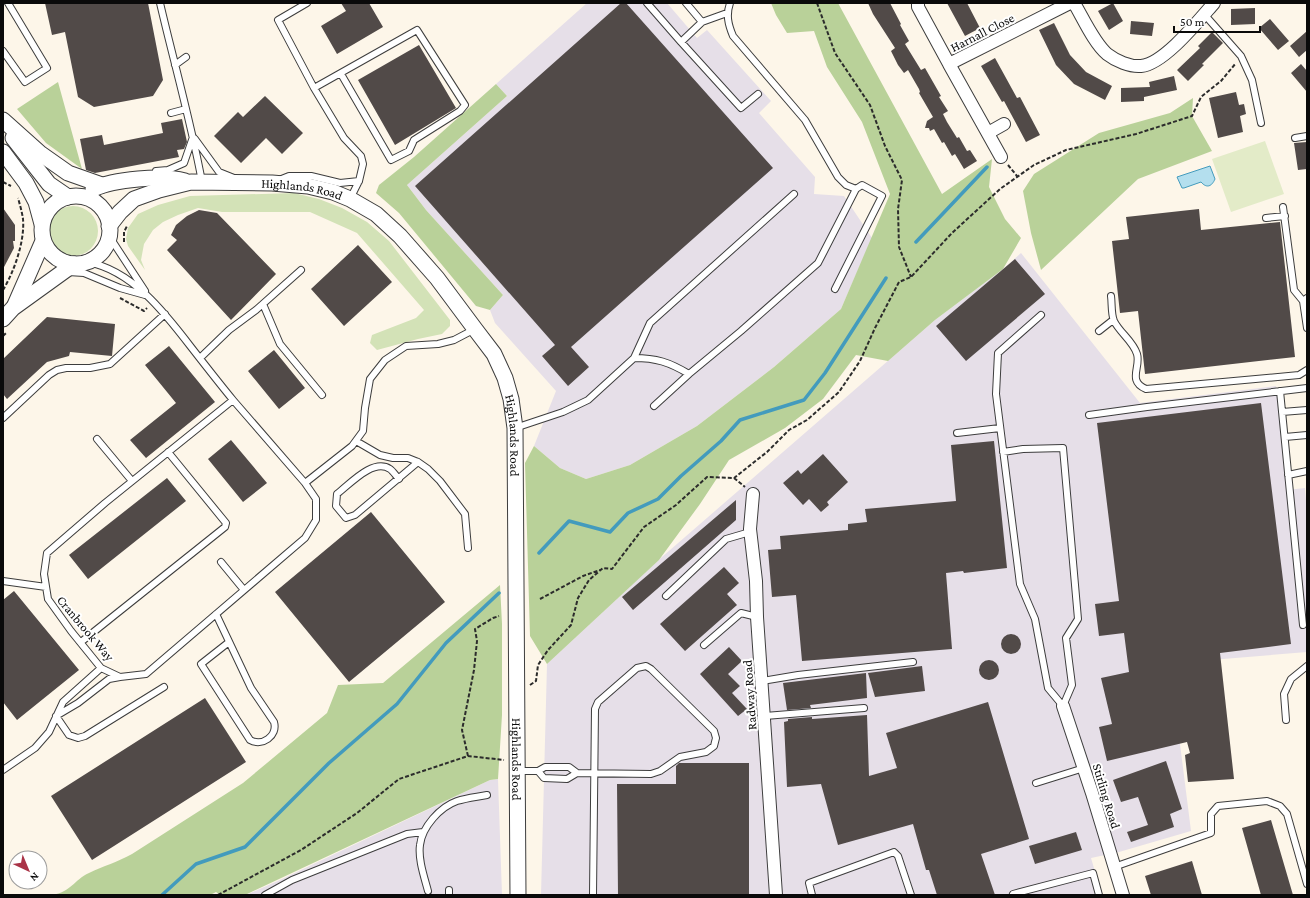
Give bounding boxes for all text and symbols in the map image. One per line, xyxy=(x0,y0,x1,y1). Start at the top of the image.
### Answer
scale bar xyxy=(1174,8,1260,34)
street label: Harnall Close xyxy=(948,10,1017,55)
text: 50 m xyxy=(1180,15,1205,29)
street label: Highlands Road xyxy=(261,176,345,203)
street label: Highlands Road xyxy=(502,393,522,477)
street label: Cranbrook Way xyxy=(54,593,118,665)
street label: Radway Road xyxy=(740,659,759,730)
street label: Highlands Road xyxy=(509,718,524,801)
street label: Stirling Road xyxy=(1090,762,1124,831)
north arrow xyxy=(8,850,48,890)
text: N xyxy=(28,870,42,884)

